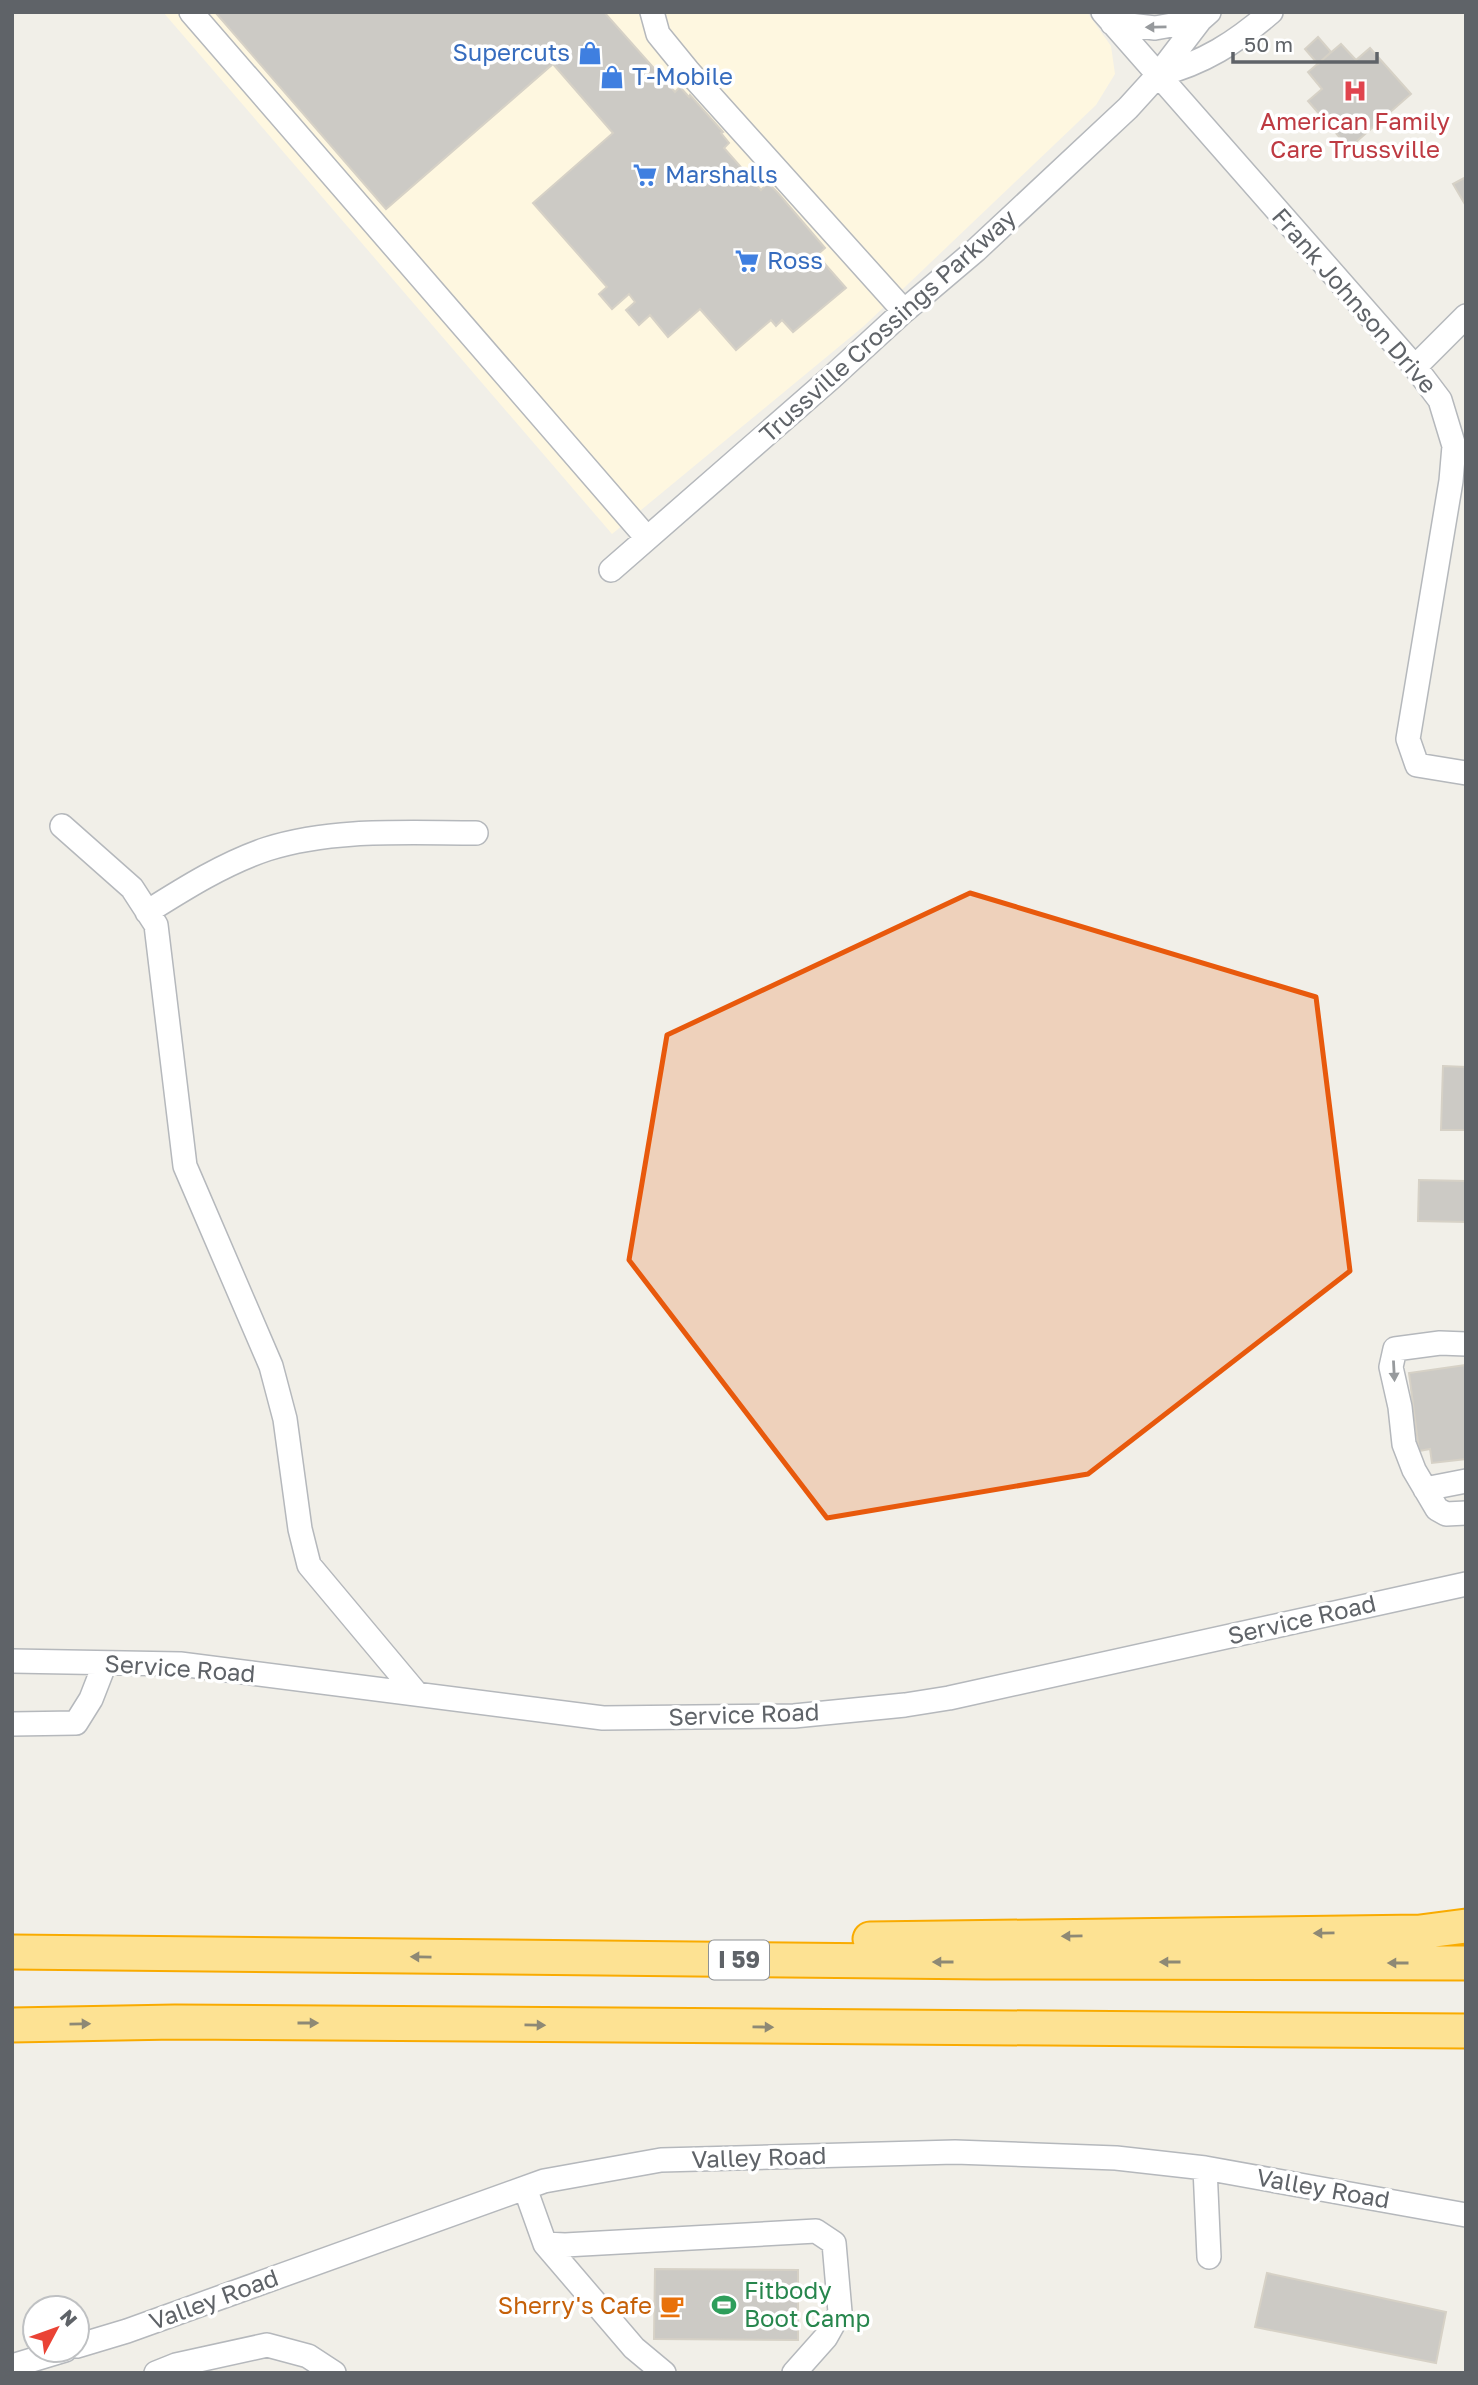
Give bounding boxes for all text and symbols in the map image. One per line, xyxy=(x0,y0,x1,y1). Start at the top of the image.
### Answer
one-way arrow xyxy=(1145,21,1167,32)
scale bar xyxy=(1233,21,1376,65)
text: 50 m xyxy=(1244,31,1293,57)
place label: Supercuts xyxy=(452,37,570,66)
shop icon: Supercuts xyxy=(576,39,604,67)
place label: T-Mobile xyxy=(632,61,733,90)
shop icon: T-Mobile xyxy=(598,63,626,91)
hospital icon: American Family Care Trussville xyxy=(1341,77,1369,105)
place label: American Family Care Trussville xyxy=(1260,106,1450,163)
place label: Marshalls xyxy=(665,159,778,188)
supermarket icon: Marshalls xyxy=(631,161,659,189)
street label: Frank Johnson Drive xyxy=(1267,201,1443,399)
street label: Trussville Crossings Parkway xyxy=(753,202,1021,448)
place label: Ross xyxy=(767,245,823,274)
supermarket icon: Ross xyxy=(733,247,761,275)
one-way arrow xyxy=(1388,1360,1399,1382)
street label: Service Road xyxy=(1225,1587,1379,1650)
street label: Service Road xyxy=(104,1648,256,1687)
street label: Service Road xyxy=(668,1696,820,1731)
one-way arrow xyxy=(1313,1927,1335,1939)
one-way arrow xyxy=(1061,1930,1083,1942)
road number: I 59 xyxy=(709,1940,769,1980)
one-way arrow xyxy=(410,1951,432,1963)
one-way arrow xyxy=(931,1956,953,1968)
one-way arrow xyxy=(1159,1956,1181,1968)
one-way arrow xyxy=(1386,1957,1408,1969)
one-way arrow xyxy=(297,2017,319,2029)
one-way arrow xyxy=(70,2018,92,2030)
one-way arrow xyxy=(525,2019,547,2031)
one-way arrow xyxy=(752,2021,774,2033)
street label: Valley Road xyxy=(691,2140,827,2173)
street label: Valley Road xyxy=(1254,2162,1392,2214)
street label: Valley Road xyxy=(145,2262,282,2335)
place label: Fitbody Boot Camp xyxy=(744,2275,870,2332)
place label: Sherry's Cafe xyxy=(498,2290,652,2319)
sports icon: Fitbody Boot Camp xyxy=(710,2291,738,2319)
cafe icon: Sherry's Cafe xyxy=(658,2292,686,2320)
north arrow xyxy=(21,2294,91,2364)
text: N xyxy=(56,2305,83,2331)

